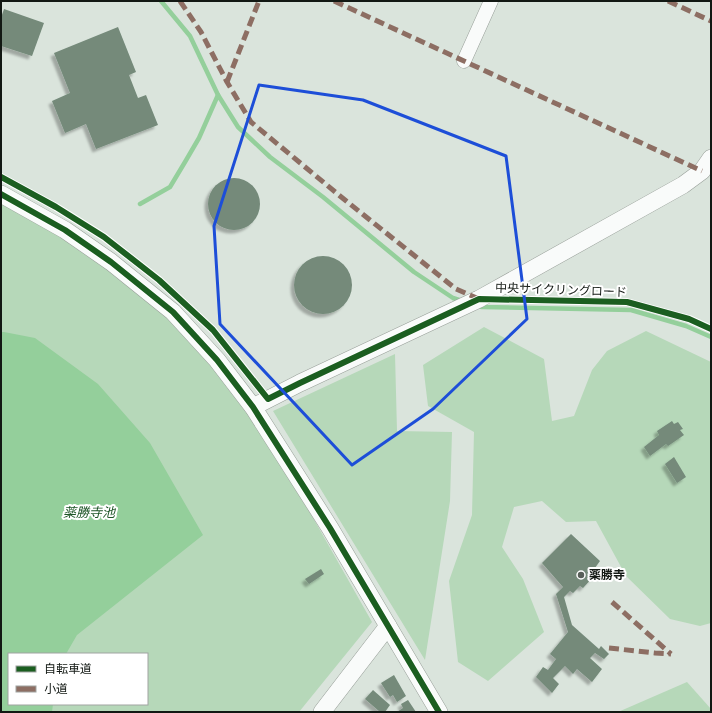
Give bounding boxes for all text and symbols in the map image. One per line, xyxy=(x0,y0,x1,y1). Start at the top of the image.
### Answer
street label: 中央サイクリングロード xyxy=(495,280,627,300)
water label: 薬勝寺池 xyxy=(63,504,117,522)
place label: 薬勝寺 xyxy=(589,567,625,583)
marker: 薬勝寺 xyxy=(576,570,586,580)
legend xyxy=(8,653,148,705)
text: 自転車道 xyxy=(44,661,92,677)
text: 小道 xyxy=(44,681,68,697)

